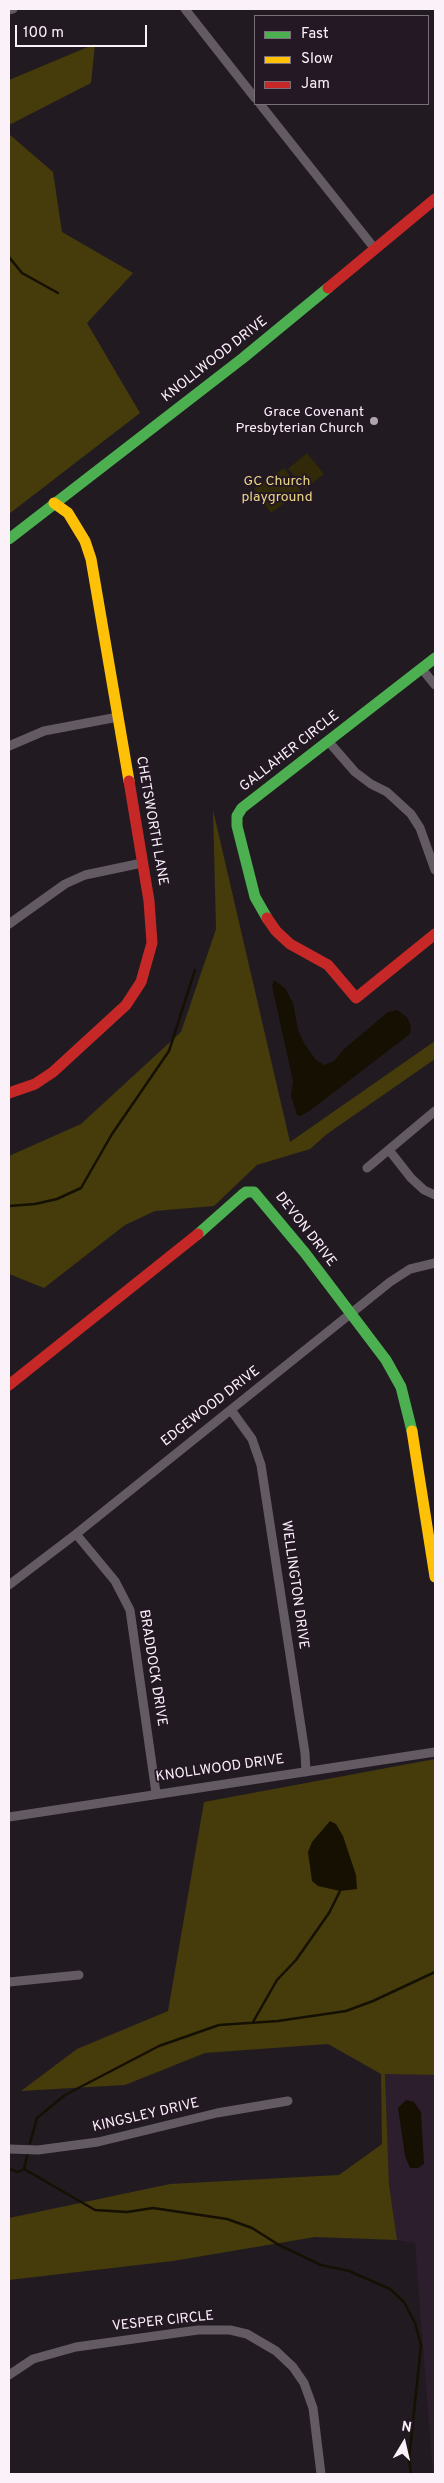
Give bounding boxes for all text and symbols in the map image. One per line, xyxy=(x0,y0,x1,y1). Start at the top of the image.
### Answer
scale bar xyxy=(18,15,150,47)
legend xyxy=(254,15,429,105)
text: 100 m xyxy=(23,24,64,43)
text: Fast xyxy=(301,25,329,44)
text: Slow xyxy=(301,50,333,69)
text: Jam xyxy=(301,75,330,94)
street label: KNOLLWOOD DRIVE xyxy=(159,314,271,406)
place label: Grace Covenant Presbyterian Church xyxy=(235,405,364,438)
marker: Grace Covenant Presbyterian Church xyxy=(368,415,380,427)
park label: GC Church playground xyxy=(241,474,313,507)
street label: GALLAHER CIRCLE xyxy=(237,708,343,796)
street label: CHETSWORTH LANE xyxy=(131,755,171,887)
street label: DEVON DRIVE xyxy=(271,1189,339,1271)
street label: EDGEWOOD DRIVE xyxy=(158,1363,264,1451)
street label: WELLINGTON DRIVE xyxy=(277,1520,311,1650)
street label: BRADDOCK DRIVE xyxy=(134,1608,170,1728)
street label: KNOLLWOOD DRIVE xyxy=(155,1752,285,1786)
street label: KINGSLEY DRIVE xyxy=(91,2096,201,2136)
street label: VESPER CIRCLE xyxy=(111,2308,215,2336)
north arrow xyxy=(379,2418,429,2468)
text: N xyxy=(400,2419,413,2437)

